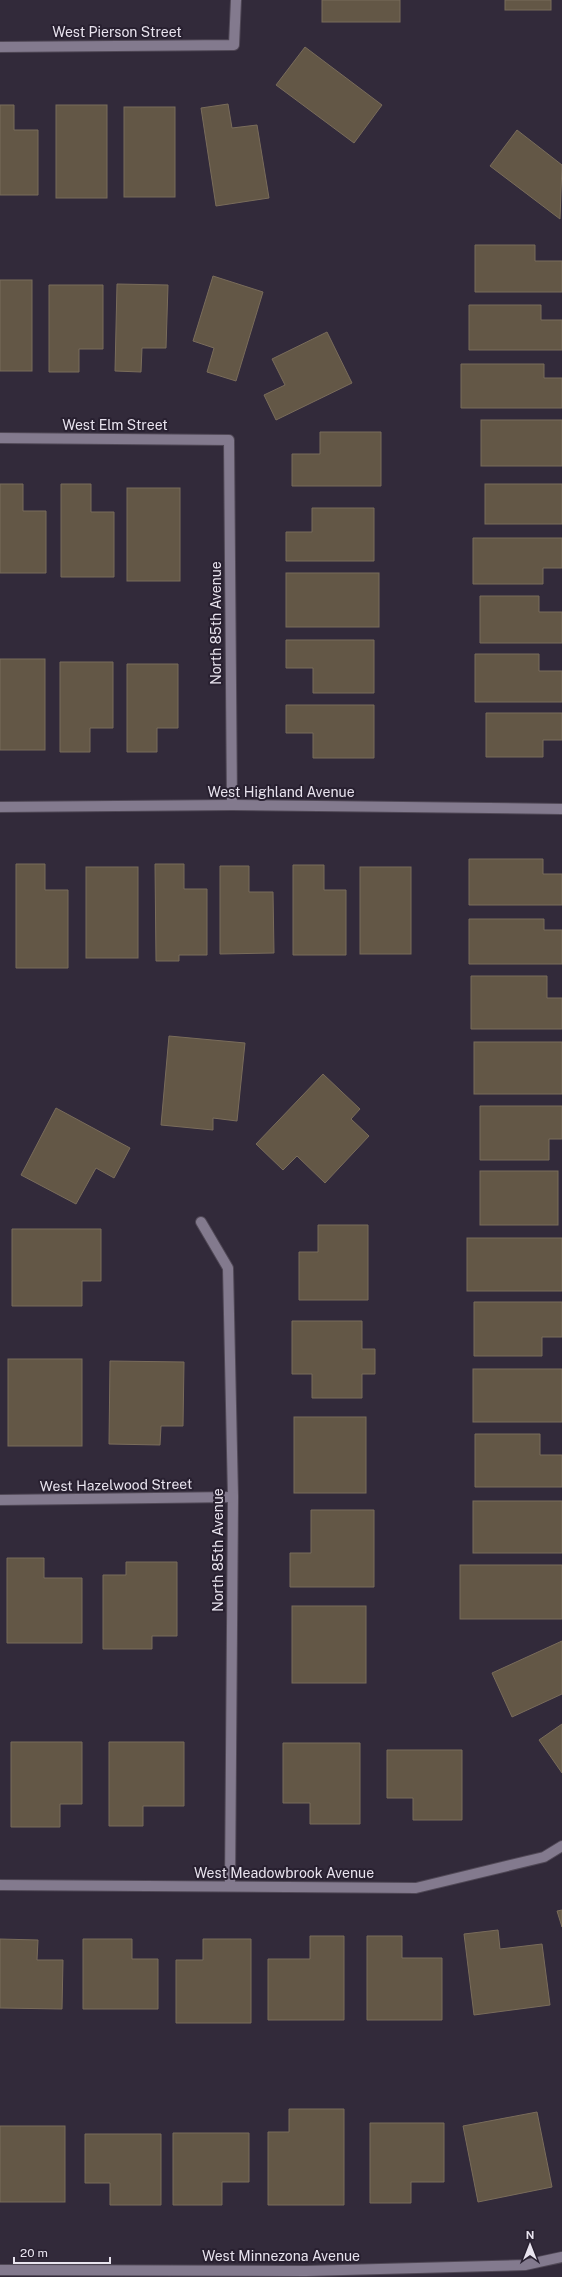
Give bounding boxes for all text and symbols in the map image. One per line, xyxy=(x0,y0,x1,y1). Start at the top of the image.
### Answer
street label: West Pierson Street xyxy=(52,24,182,40)
street label: West Elm Street xyxy=(62,417,168,433)
street label: North 85th Avenue xyxy=(208,561,224,685)
street label: West Highland Avenue xyxy=(207,784,355,800)
street label: West Hazelwood Street xyxy=(40,1476,192,1494)
street label: North 85th Avenue xyxy=(210,1488,226,1612)
street label: West Meadowbrook Avenue xyxy=(194,1865,374,1881)
north arrow xyxy=(510,2225,550,2265)
text: N xyxy=(526,2229,534,2241)
scale bar xyxy=(14,2239,110,2265)
text: 20 m xyxy=(20,2246,48,2260)
street label: West Minnezona Avenue xyxy=(202,2248,360,2264)

